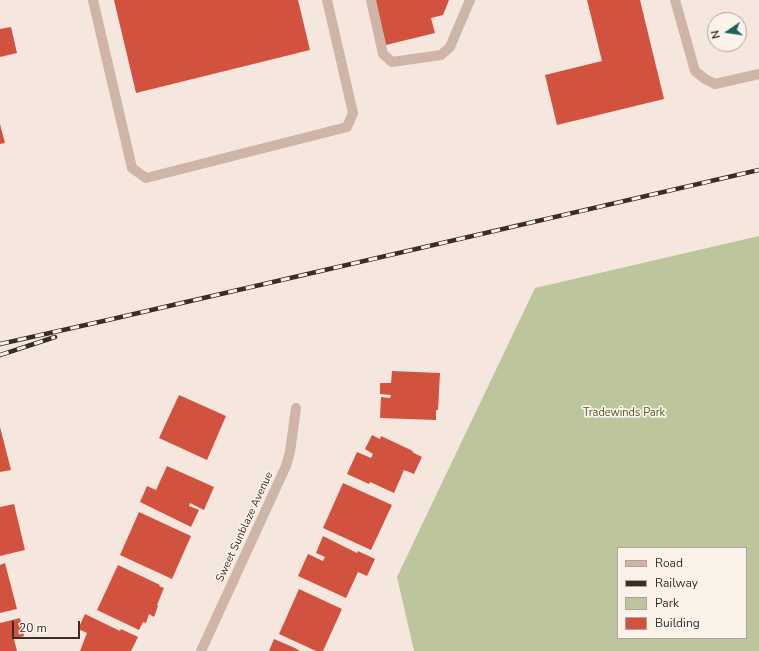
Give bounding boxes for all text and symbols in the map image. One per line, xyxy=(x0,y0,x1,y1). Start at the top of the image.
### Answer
north arrow xyxy=(707,12,747,52)
text: N xyxy=(708,29,724,40)
park label: Tradewinds Park xyxy=(583,406,665,420)
street label: Sweet Sunblaze Avenue xyxy=(214,470,276,584)
legend xyxy=(617,547,747,639)
text: Road xyxy=(655,555,683,571)
text: Railway xyxy=(655,575,698,591)
text: Park xyxy=(655,595,679,611)
scale bar xyxy=(14,613,82,639)
text: Building xyxy=(655,615,700,631)
text: 20 m xyxy=(19,620,47,636)

